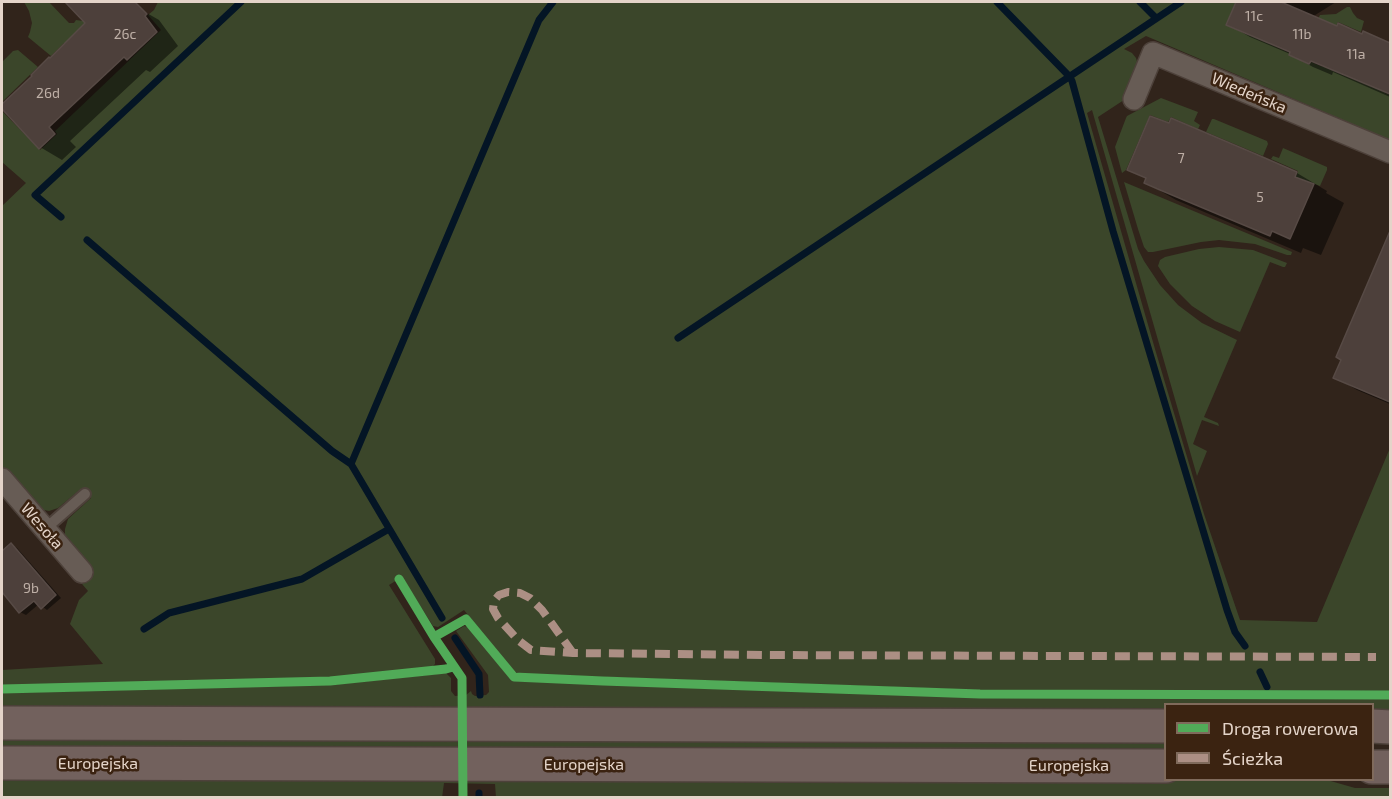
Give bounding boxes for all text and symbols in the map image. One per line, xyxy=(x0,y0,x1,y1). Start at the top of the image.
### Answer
house number: 11c xyxy=(1245,8,1263,24)
house number: 26c xyxy=(114,26,136,42)
house number: 11b xyxy=(1292,26,1312,42)
house number: 11a xyxy=(1347,46,1365,62)
street label: Wiedeńska xyxy=(1209,69,1289,117)
house number: 26d xyxy=(36,85,60,101)
house number: 7 xyxy=(1177,150,1185,166)
house number: 5 xyxy=(1256,189,1264,205)
street label: Wesoła xyxy=(17,499,67,553)
house number: 9b xyxy=(23,580,39,596)
legend xyxy=(1164,703,1374,781)
text: Droga rowerowa xyxy=(1222,717,1358,739)
text: Ścieżka xyxy=(1222,747,1283,769)
street label: Europejska xyxy=(58,754,138,774)
street label: Europejska xyxy=(544,755,624,775)
street label: Europejska xyxy=(1029,756,1109,776)

